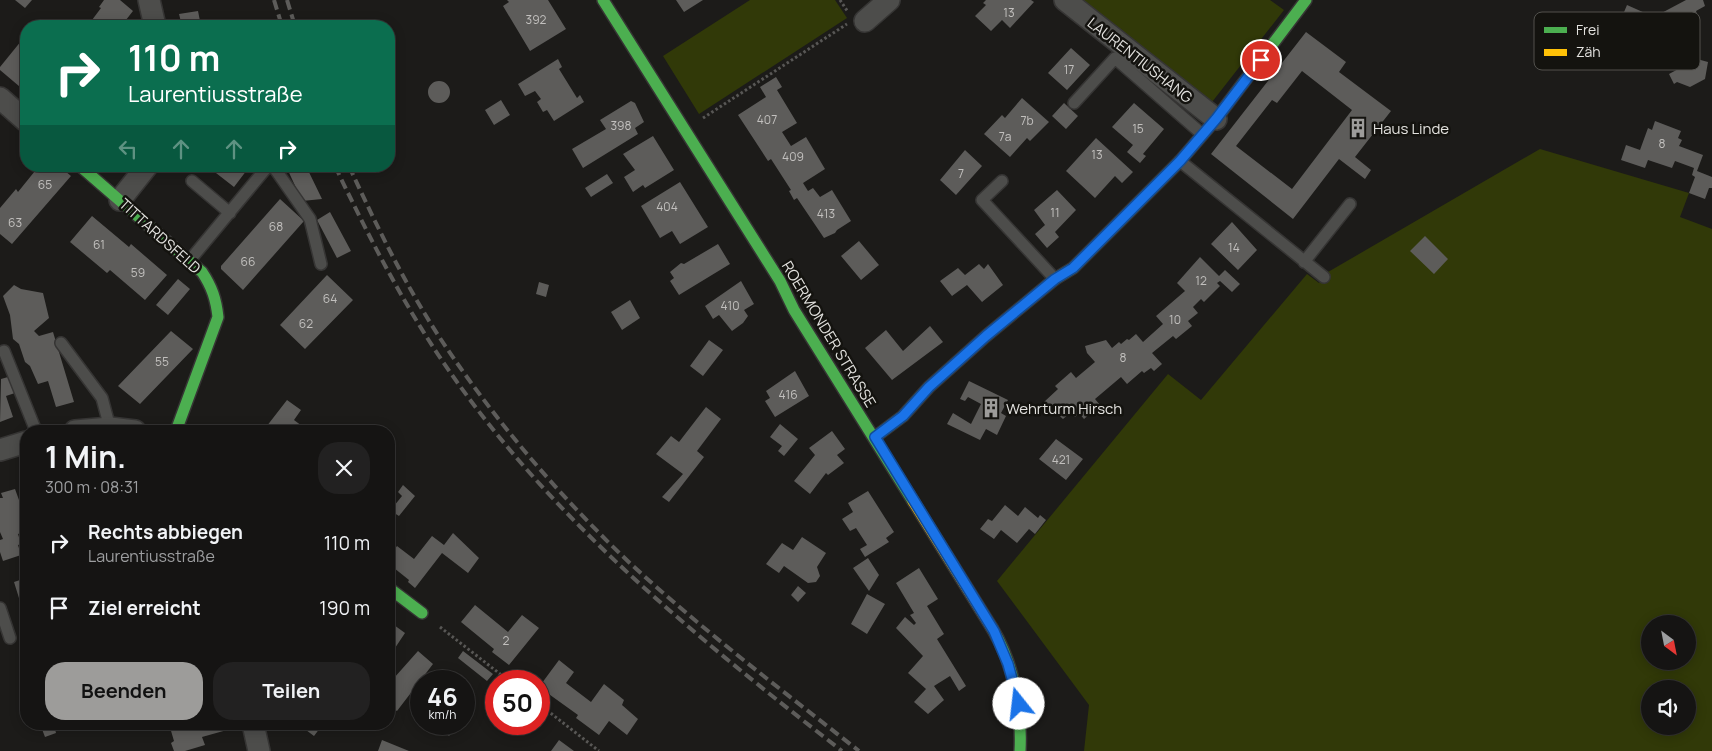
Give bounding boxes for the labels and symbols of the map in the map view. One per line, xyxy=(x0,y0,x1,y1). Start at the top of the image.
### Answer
house number: 13 xyxy=(1003,4,1015,21)
house number: 392 xyxy=(526,11,547,28)
street label: LAURENTIUSHANG xyxy=(1083,12,1197,108)
legend xyxy=(1534,12,1700,70)
text: Frei xyxy=(1576,20,1599,39)
pin xyxy=(1240,39,1282,81)
text: Zäh xyxy=(1576,42,1601,61)
house number: 17 xyxy=(1064,61,1074,78)
house number: 407 xyxy=(757,111,777,128)
house number: 7b xyxy=(1020,112,1034,129)
house number: 398 xyxy=(610,117,632,134)
building icon: Haus Linde xyxy=(1347,117,1369,139)
place label: Haus Linde xyxy=(1373,118,1449,139)
house number: 15 xyxy=(1132,120,1144,137)
house number: 7a xyxy=(999,128,1011,145)
house number: 8 xyxy=(1659,135,1666,152)
house number: 13 xyxy=(1091,146,1103,163)
house number: 409 xyxy=(782,148,804,165)
house number: 7 xyxy=(958,165,964,182)
house number: 65 xyxy=(38,176,52,193)
street label: TITTARDSFELD xyxy=(115,194,205,278)
house number: 404 xyxy=(656,198,678,215)
house number: 11 xyxy=(1050,204,1060,221)
house number: 413 xyxy=(817,205,835,222)
house number: 63 xyxy=(8,214,22,231)
house number: 68 xyxy=(269,218,283,235)
house number: 61 xyxy=(93,236,105,253)
house number: 14 xyxy=(1228,239,1240,256)
house number: 66 xyxy=(241,253,255,270)
street label: ROERMONDER STRASSE xyxy=(777,257,881,411)
house number: 59 xyxy=(131,264,145,281)
house number: 12 xyxy=(1195,272,1207,289)
house number: 64 xyxy=(323,290,337,307)
house number: 410 xyxy=(720,297,740,314)
house number: 10 xyxy=(1169,311,1181,328)
house number: 62 xyxy=(299,315,313,332)
house number: 8 xyxy=(1120,349,1127,366)
house number: 55 xyxy=(155,353,169,370)
house number: 416 xyxy=(778,386,798,403)
building icon: Wehrturm Hirsch xyxy=(980,397,1002,419)
place label: Wehrturm Hirsch xyxy=(1006,398,1122,419)
house number: 421 xyxy=(1052,451,1070,468)
north arrow xyxy=(1641,615,1696,670)
house number: 2 xyxy=(503,632,510,649)
speed limit sign: 50 xyxy=(485,670,550,735)
position arrow xyxy=(992,677,1044,729)

